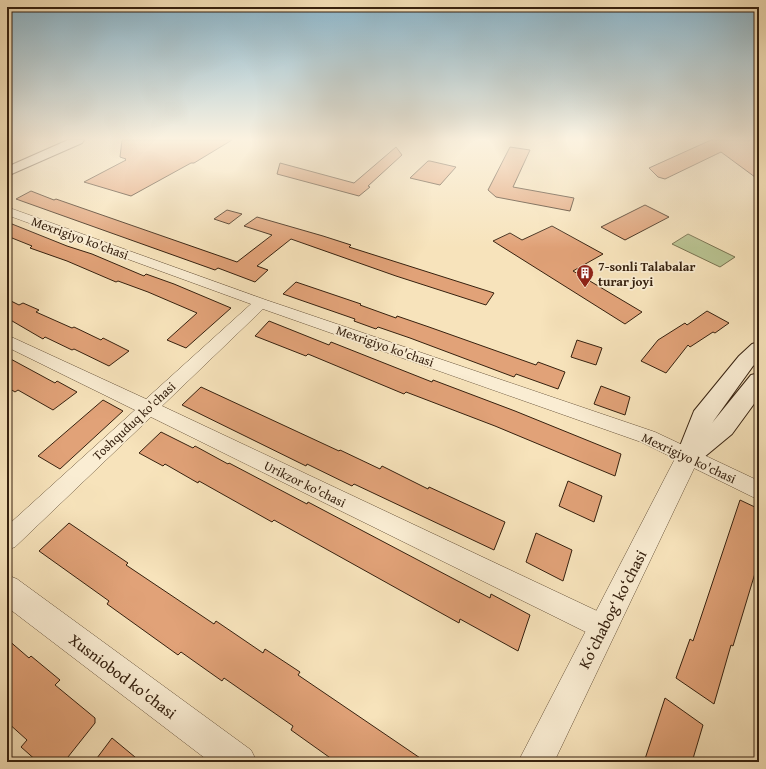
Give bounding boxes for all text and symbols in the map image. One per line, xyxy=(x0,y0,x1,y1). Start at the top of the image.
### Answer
street label: Mexrigiyo ko'chasi xyxy=(29,212,132,265)
place label: 7-sonli Talabalar turar joyi xyxy=(598,257,696,291)
building icon: 7-sonli Talabalar turar joyi xyxy=(575,263,595,288)
street label: Mexrigiyo ko'chasi xyxy=(334,320,437,372)
street label: Toshquduq ko'chasi xyxy=(88,377,180,465)
street label: Mexrigiyo ko'chasi xyxy=(639,428,740,488)
street label: Urikzor ko'chasi xyxy=(261,456,349,512)
street label: Ko‘chabog‘ ko‘chasi xyxy=(572,545,653,673)
street label: Xusniobod ko'chasi xyxy=(64,627,182,725)

